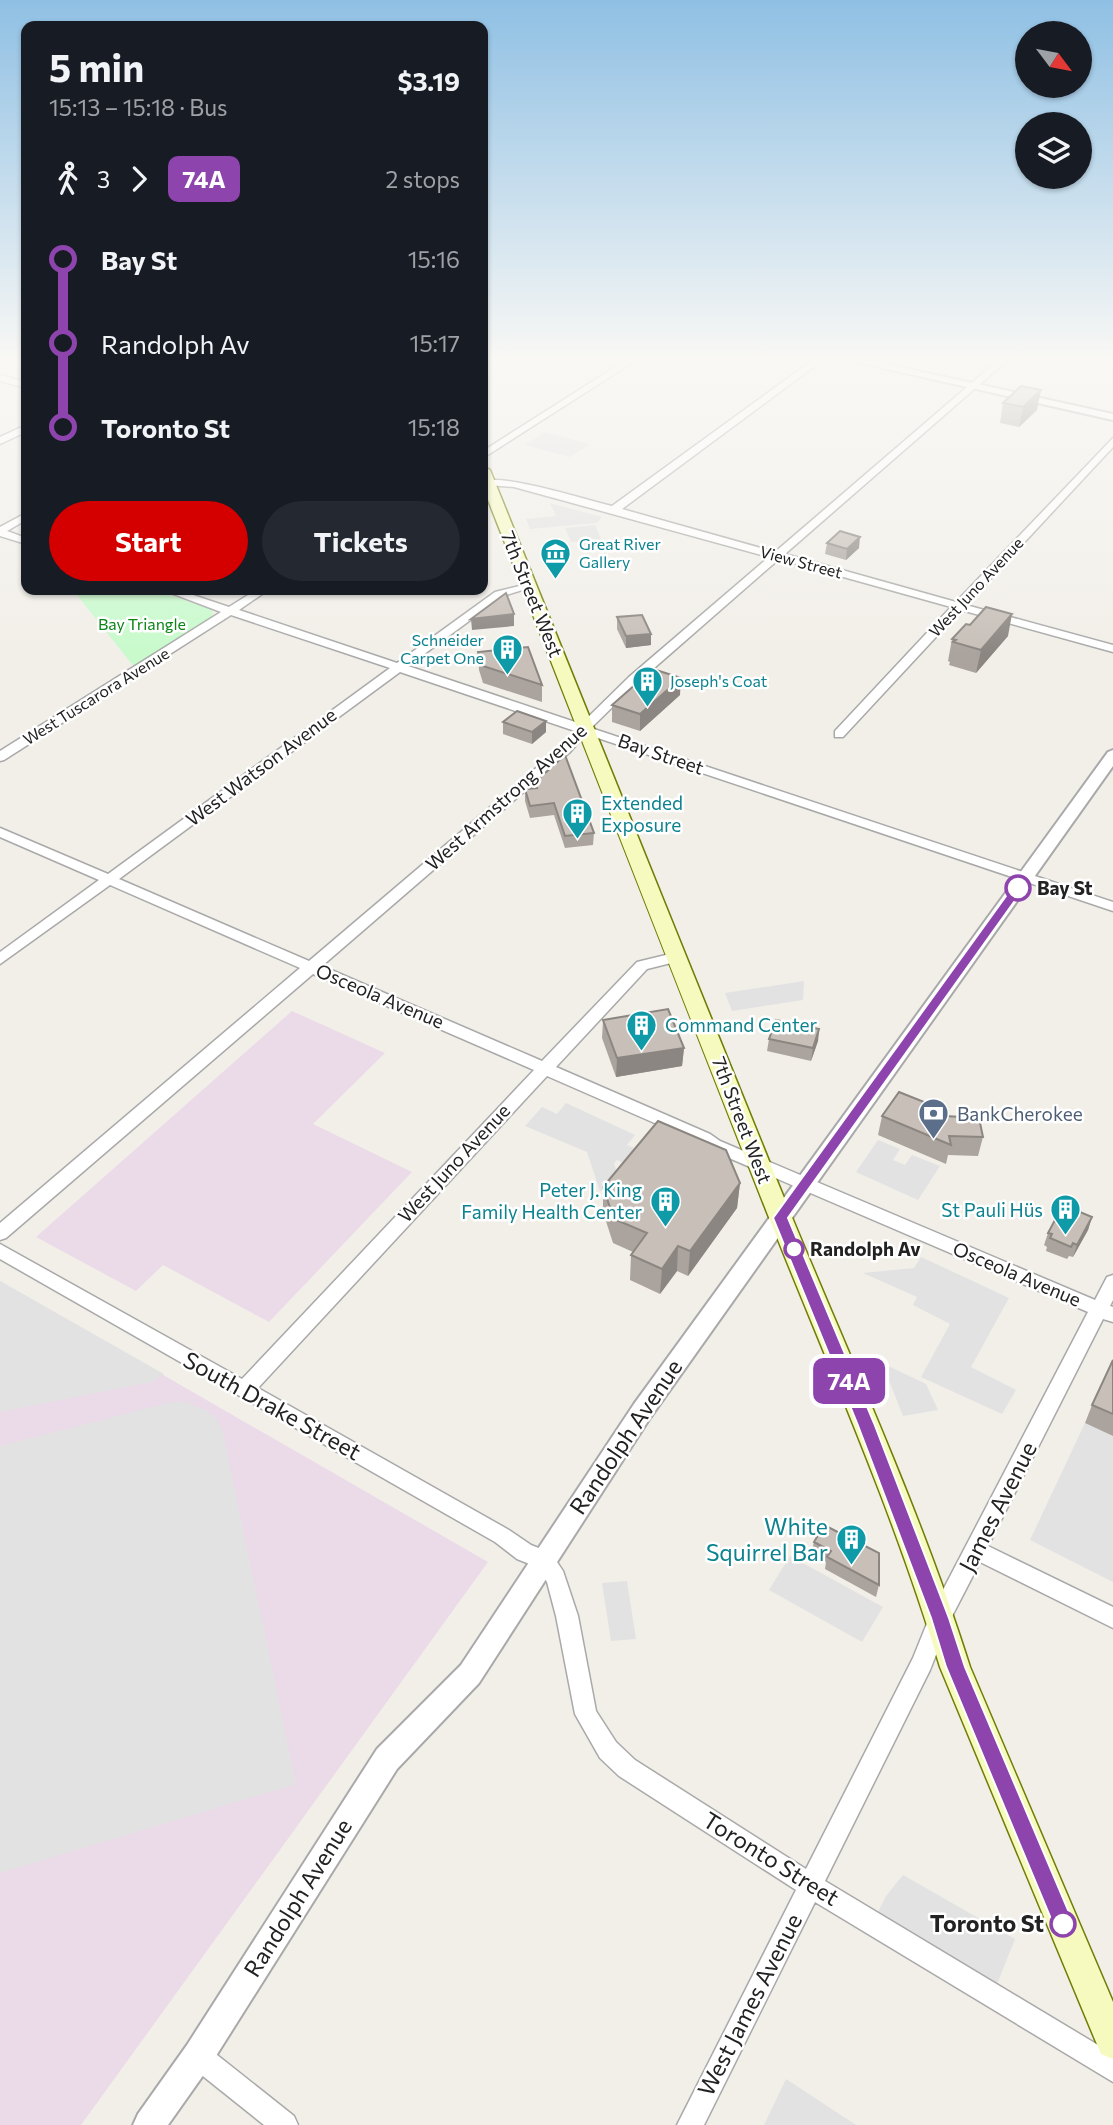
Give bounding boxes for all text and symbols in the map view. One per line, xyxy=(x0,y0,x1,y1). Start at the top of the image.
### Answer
north arrow xyxy=(1015,21,1092,98)
map controls xyxy=(1015,21,1092,189)
text: 5 min xyxy=(49,43,144,90)
text: $3.19 xyxy=(398,65,460,96)
text: 15:13 – 15:18 · Bus xyxy=(49,93,227,121)
button: layers xyxy=(1015,112,1092,189)
icon: walk xyxy=(49,160,87,198)
icon: forward xyxy=(120,160,158,198)
text: 74A xyxy=(182,164,226,193)
text: 3 xyxy=(97,165,110,193)
text: 2 stops xyxy=(386,165,460,193)
text: Bay St xyxy=(101,244,177,275)
text: 15:16 xyxy=(408,245,460,273)
text: Randolph Av xyxy=(101,328,250,359)
text: 15:17 xyxy=(410,329,460,357)
text: Toronto St xyxy=(101,412,230,443)
text: 15:18 xyxy=(408,413,460,441)
button: Start xyxy=(49,501,248,581)
button: Tickets xyxy=(262,501,460,581)
street label: 7th Street West xyxy=(497,527,568,660)
street label: West Juno Avenue xyxy=(925,533,1027,640)
place label: Great River Gallery xyxy=(579,534,661,571)
museum icon: Great River Gallery xyxy=(539,536,573,580)
street label: View Street xyxy=(758,541,845,582)
park label: Bay Triangle xyxy=(98,614,186,633)
place label: Schneider Carpet One xyxy=(400,630,485,667)
building icon: Schneider Carpet One xyxy=(490,632,524,676)
street label: West Tuscarora Avenue xyxy=(19,643,172,748)
building icon: Joseph's Coat xyxy=(630,664,664,708)
place label: Joseph's Coat xyxy=(670,671,768,690)
street label: West Watson Avenue xyxy=(181,703,340,831)
street label: West Armstrong Avenue xyxy=(420,718,591,875)
street label: Bay Street xyxy=(615,728,707,779)
place label: Extended Exposure xyxy=(601,791,683,836)
building icon: Extended Exposure xyxy=(561,797,595,841)
marker: Bay St xyxy=(1005,875,1031,901)
place label: Bay St xyxy=(1037,876,1093,899)
street label: Osceola Avenue xyxy=(313,958,448,1033)
building icon: Command Center xyxy=(625,1008,659,1052)
place label: Command Center xyxy=(665,1013,818,1036)
street label: 7th Street West xyxy=(708,1053,777,1187)
bank icon: BankCherokee xyxy=(917,1097,951,1141)
street label: West Juno Avenue xyxy=(393,1099,514,1227)
place label: BankCherokee xyxy=(957,1102,1083,1125)
place label: Peter J. King Family Health Center xyxy=(461,1178,642,1223)
building icon: Peter J. King Family Health Center xyxy=(648,1184,682,1228)
building icon: St Pauli Hüs xyxy=(1049,1193,1083,1237)
place label: St Pauli Hüs xyxy=(941,1198,1043,1221)
street label: Osceola Avenue xyxy=(950,1236,1085,1311)
place label: Randolph Av xyxy=(810,1237,921,1260)
marker: Randolph Av xyxy=(784,1239,804,1259)
street label: South Drake Street xyxy=(179,1345,366,1465)
street label: Randolph Avenue xyxy=(563,1353,687,1519)
line badge: 74A xyxy=(809,1358,889,1404)
text: 74A xyxy=(827,1366,871,1395)
street label: James Avenue xyxy=(952,1437,1042,1576)
place label: White Squirrel Bar xyxy=(706,1512,828,1566)
building icon: White Squirrel Bar xyxy=(834,1523,868,1567)
street label: Toronto Street xyxy=(698,1805,845,1911)
street label: Randolph Avenue xyxy=(237,1813,357,1982)
street label: West James Avenue xyxy=(691,1909,807,2100)
place label: Toronto St xyxy=(930,1909,1044,1937)
marker: Toronto St xyxy=(1050,1911,1076,1937)

